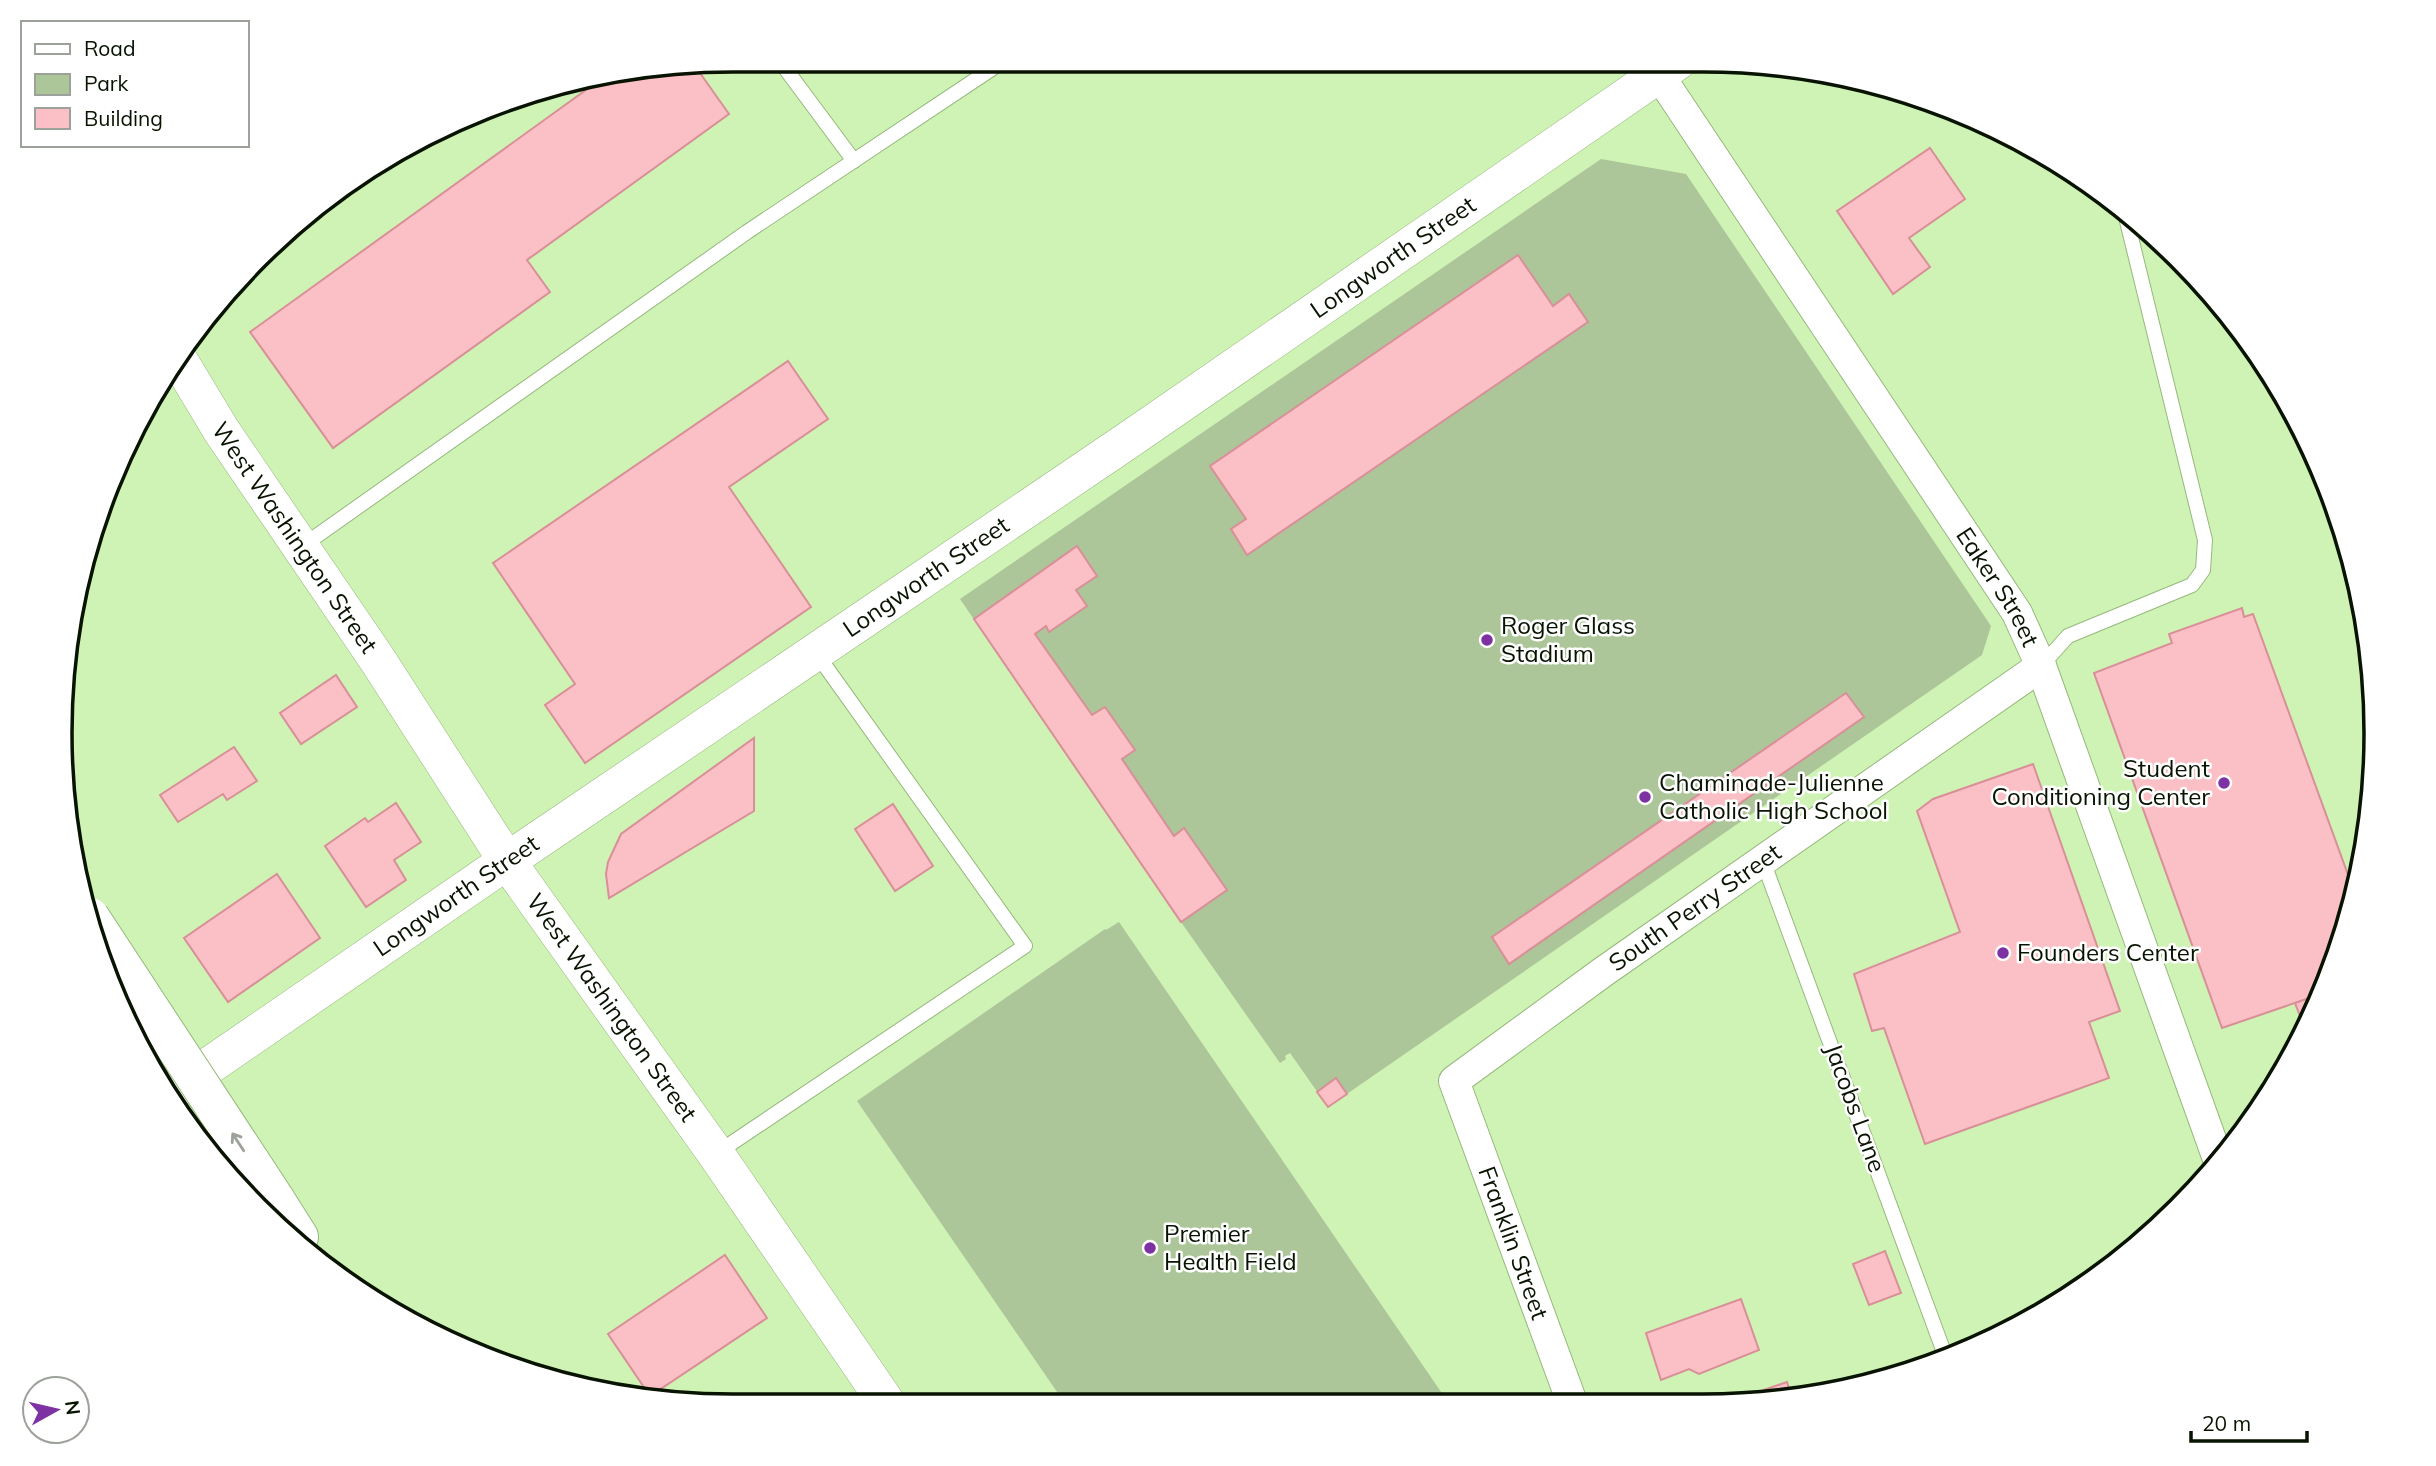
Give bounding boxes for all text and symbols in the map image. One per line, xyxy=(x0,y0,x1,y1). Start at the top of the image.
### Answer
legend xyxy=(21,21,248,147)
text: Road xyxy=(84,35,135,61)
text: Park xyxy=(84,70,128,96)
text: Building xyxy=(84,105,163,131)
street label: Longworth Street xyxy=(1304,189,1481,324)
street label: West Washington Street xyxy=(206,416,385,659)
street label: Longworth Street xyxy=(837,509,1014,643)
street label: Eaker Street xyxy=(1950,521,2046,651)
place label: Roger Glass Stadium xyxy=(1501,610,1635,668)
marker: Roger Glass Stadium xyxy=(1479,632,1495,648)
place label: Student Conditioning Center xyxy=(1991,753,2210,811)
place label: Chaminade-Julienne Catholic High School xyxy=(1659,767,1888,825)
marker: Student Conditioning Center xyxy=(2216,775,2232,791)
marker: Chaminade-Julienne Catholic High School xyxy=(1637,789,1653,805)
street label: Longworth Street xyxy=(367,828,544,963)
street label: South Perry Street xyxy=(1603,836,1786,977)
street label: West Washington Street xyxy=(521,887,704,1127)
place label: Founders Center xyxy=(2017,937,2199,967)
marker: Founders Center xyxy=(1995,945,2011,961)
street label: Jacobs Lane xyxy=(1819,1039,1893,1176)
one-way arrow xyxy=(230,1133,244,1153)
street label: Franklin Street xyxy=(1472,1162,1556,1323)
place label: Premier Health Field xyxy=(1164,1218,1297,1276)
marker: Premier Health Field xyxy=(1142,1240,1158,1256)
north arrow xyxy=(21,1375,91,1445)
text: N xyxy=(60,1399,86,1416)
scale bar xyxy=(2191,1400,2306,1444)
text: 20 m xyxy=(2202,1410,2251,1436)

